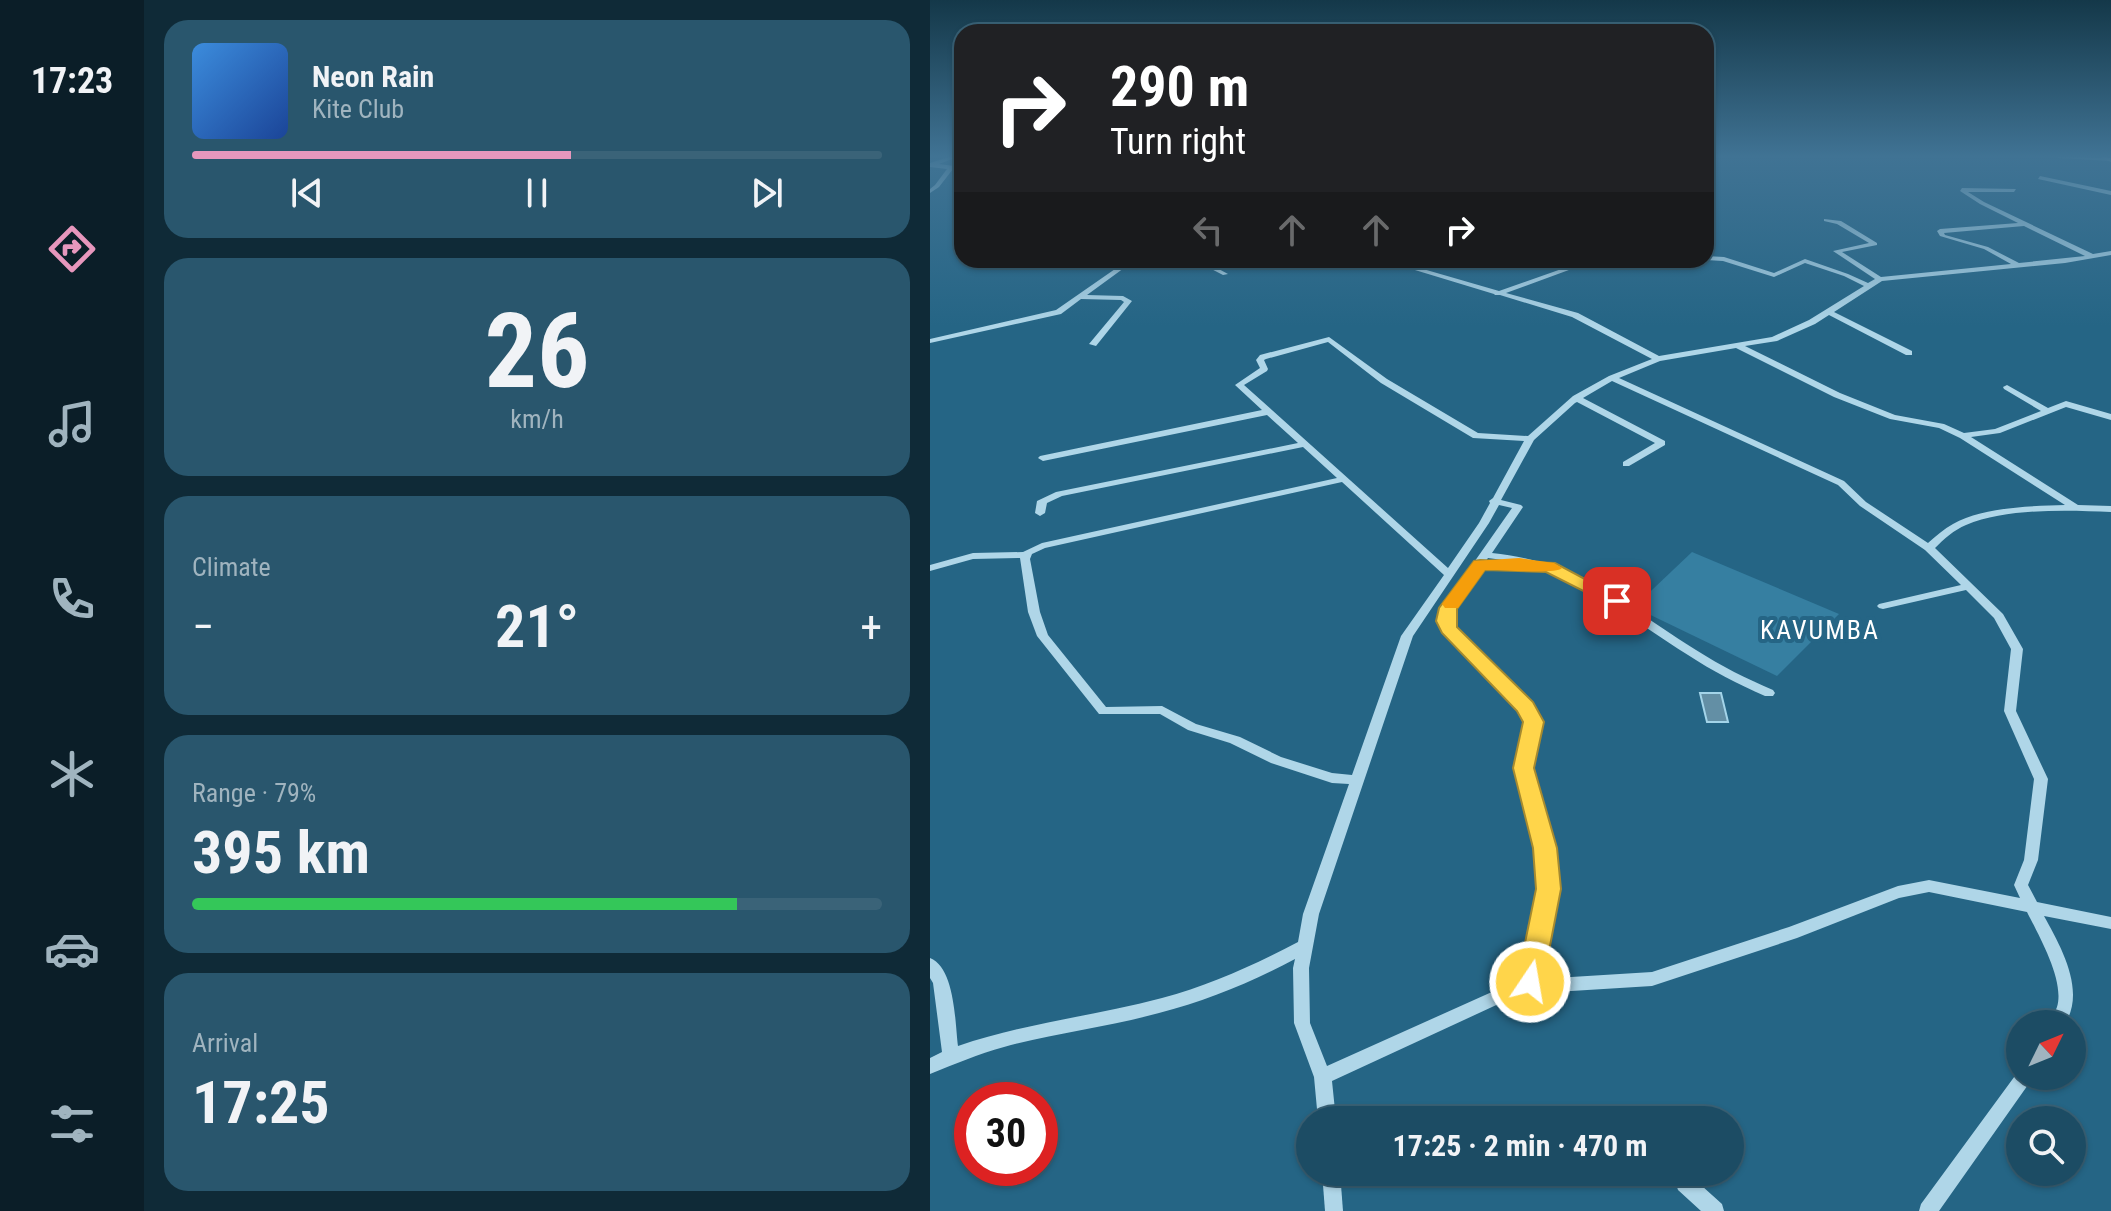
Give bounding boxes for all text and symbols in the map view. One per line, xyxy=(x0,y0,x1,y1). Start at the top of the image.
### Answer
text: 290 m xyxy=(1110,54,1249,120)
icon: right xyxy=(978,56,1082,160)
text: Neon Rain xyxy=(312,59,434,94)
text: 17:23 xyxy=(31,60,113,102)
text: Kite Club xyxy=(312,94,404,124)
text: Turn right xyxy=(1110,121,1246,163)
icon: previous xyxy=(285,171,329,215)
icon: pause xyxy=(515,171,559,215)
icon: next xyxy=(745,171,789,215)
icon: left xyxy=(1186,208,1230,252)
icon: ahead xyxy=(1270,208,1314,252)
icon: ahead xyxy=(1354,208,1398,252)
icon: right xyxy=(1438,208,1482,252)
icon: directions xyxy=(44,221,100,277)
text: 26 xyxy=(484,291,590,412)
icon: music xyxy=(44,396,100,452)
text: km/h xyxy=(510,404,564,434)
text: Climate xyxy=(192,552,271,582)
pin xyxy=(1583,567,1651,635)
icon: phone xyxy=(44,571,100,627)
icon: arrive xyxy=(1595,579,1639,623)
text: 21° xyxy=(495,591,579,662)
text: − xyxy=(192,601,214,653)
text: + xyxy=(860,601,882,653)
district label: KAVUMBA xyxy=(1760,615,1880,645)
icon: climate xyxy=(44,746,100,802)
text: Range · 79% xyxy=(192,778,316,808)
text: 395 km xyxy=(192,817,370,888)
icon: car xyxy=(44,921,100,977)
position arrow xyxy=(1488,940,1572,1024)
north arrow xyxy=(2006,1010,2086,1090)
map controls xyxy=(2006,1010,2086,1186)
text: Arrival xyxy=(192,1028,258,1058)
text: 17:25 xyxy=(192,1067,330,1138)
speed limit sign: 30 xyxy=(954,1082,1058,1186)
icon: filters xyxy=(44,1096,100,1152)
button: search xyxy=(2006,1106,2086,1186)
text: 17:25 · 2 min · 470 m xyxy=(1393,1128,1647,1163)

